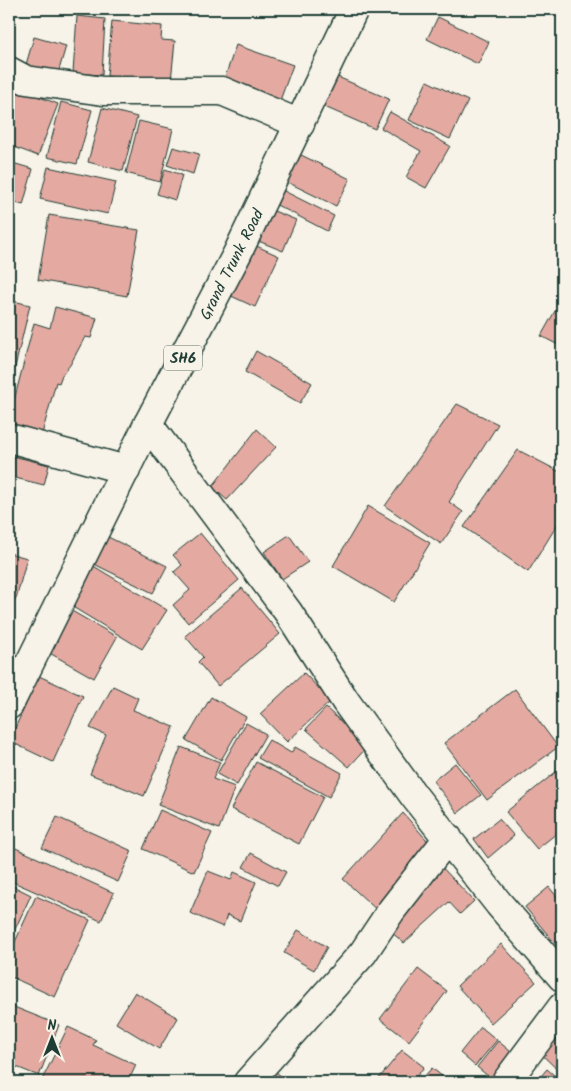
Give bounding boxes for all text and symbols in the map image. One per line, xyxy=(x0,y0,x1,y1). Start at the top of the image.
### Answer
street label: Grand Trunk Road xyxy=(194,204,272,325)
road number: SH6 xyxy=(164,346,202,370)
north arrow xyxy=(28,1014,78,1064)
text: N xyxy=(48,1015,57,1037)

